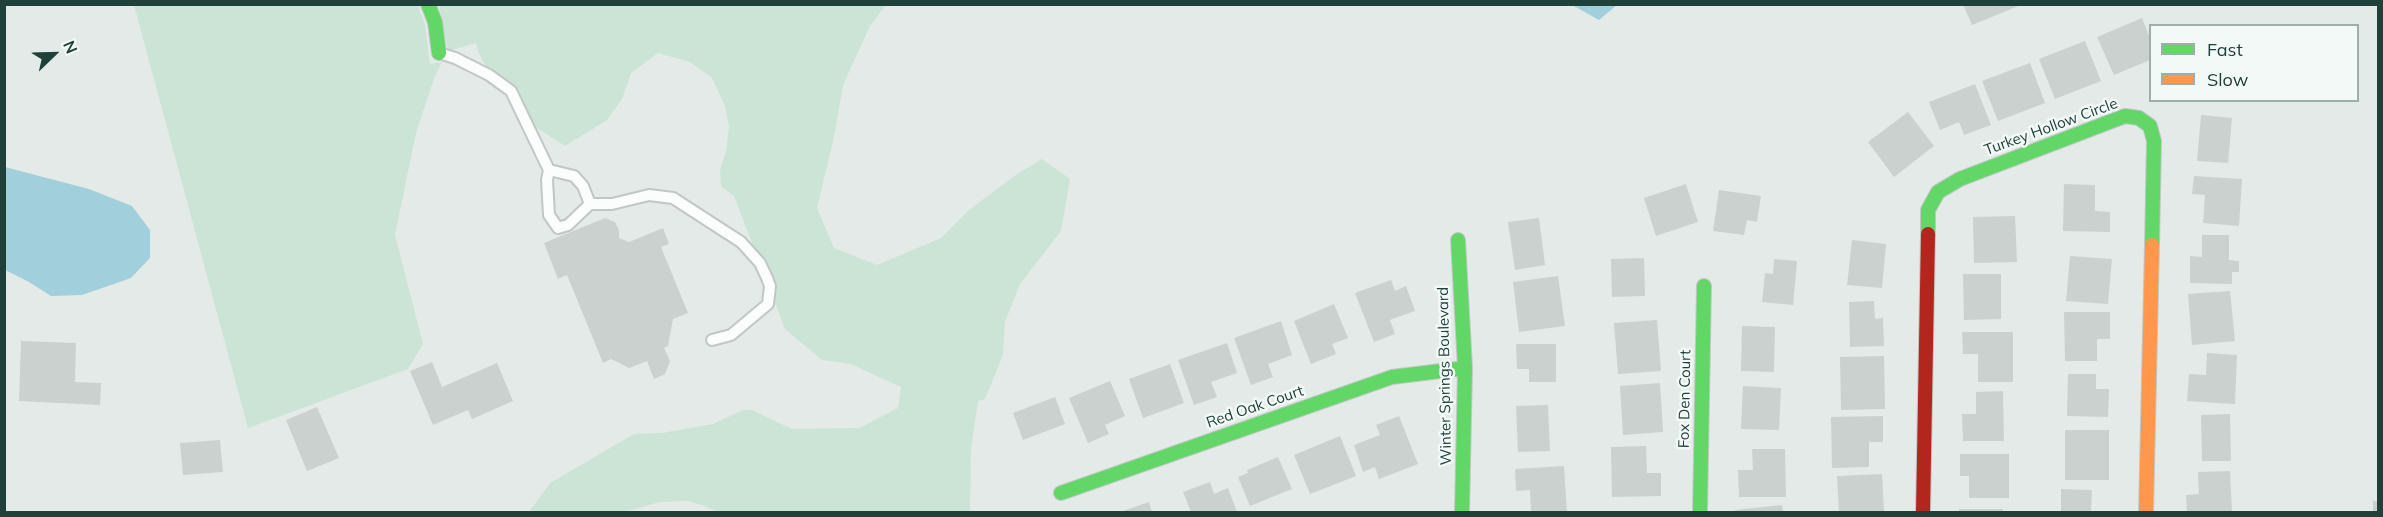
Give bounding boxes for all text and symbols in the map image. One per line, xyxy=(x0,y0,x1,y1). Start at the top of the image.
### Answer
north arrow xyxy=(24,24,84,84)
legend xyxy=(2149,24,2359,102)
text: N xyxy=(59,37,82,56)
text: Fast xyxy=(2207,38,2243,61)
text: Slow xyxy=(2207,68,2248,91)
street label: Turkey Hollow Circle xyxy=(1982,95,2120,159)
street label: Winter Springs Boulevard xyxy=(1434,287,1456,465)
street label: Fox Den Court xyxy=(1675,350,1695,448)
street label: Red Oak Court xyxy=(1204,382,1306,432)

